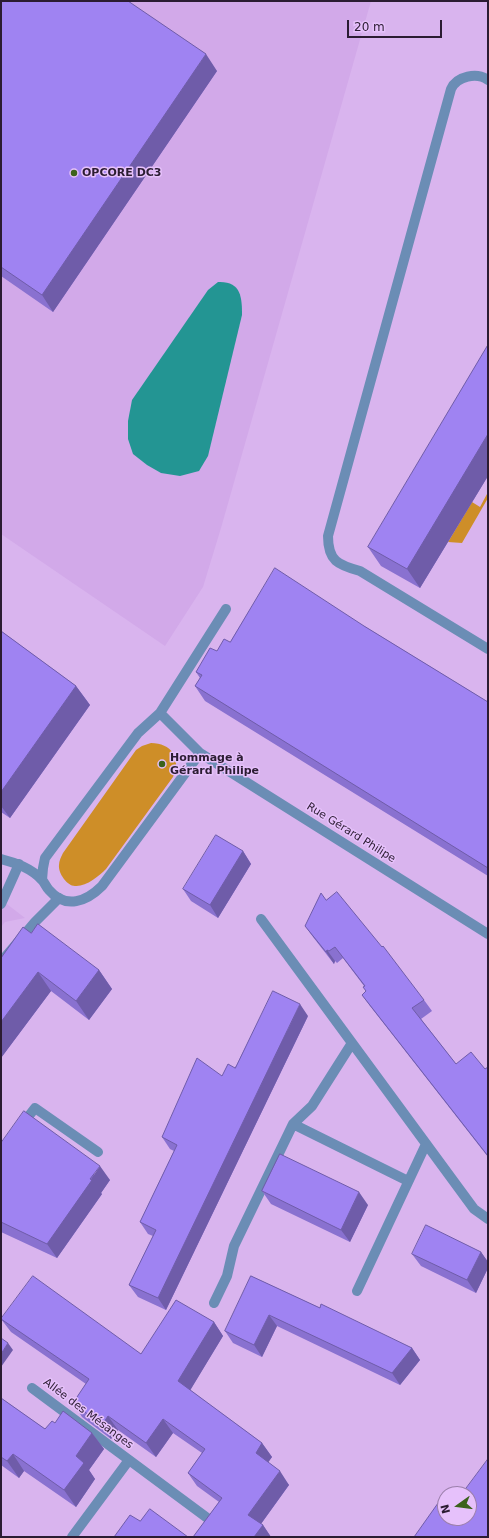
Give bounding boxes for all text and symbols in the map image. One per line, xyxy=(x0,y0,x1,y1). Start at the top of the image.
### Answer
scale bar xyxy=(349,12,444,38)
text: 20 m xyxy=(354,20,385,34)
place label: OPCORE DC3 xyxy=(82,166,162,180)
marker: OPCORE DC3 xyxy=(69,168,79,178)
place label: Hommage à Gérard Philipe xyxy=(170,751,259,777)
marker: Hommage à Gérard Philipe xyxy=(157,759,167,769)
street label: Rue Gérard Philipe xyxy=(304,800,398,866)
street label: Allée des Mésanges xyxy=(41,1376,135,1452)
north arrow xyxy=(437,1486,477,1526)
text: N xyxy=(438,1503,453,1515)

